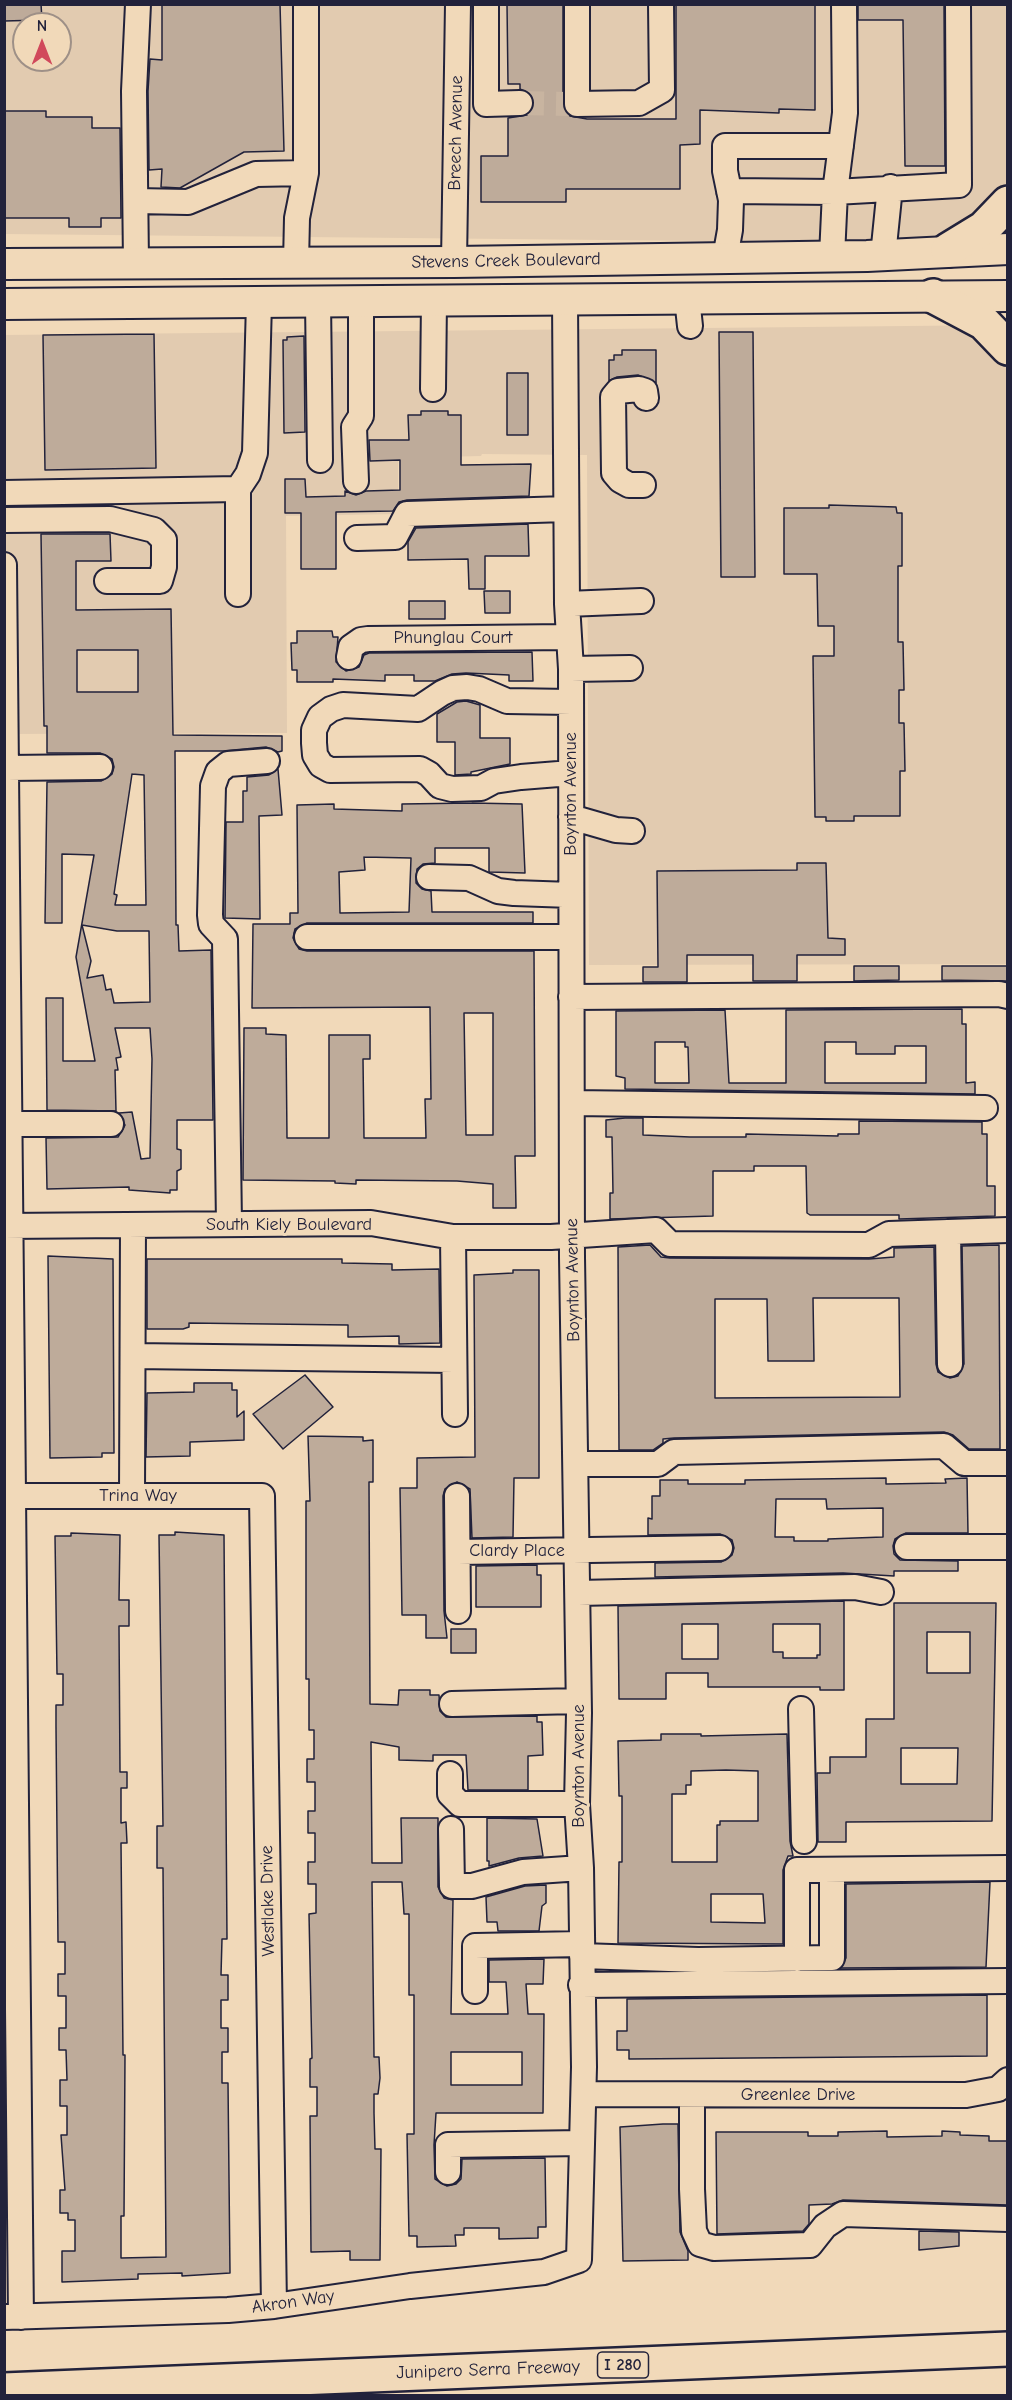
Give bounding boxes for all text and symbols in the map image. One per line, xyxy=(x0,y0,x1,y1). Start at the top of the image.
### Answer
north arrow xyxy=(12,12,72,72)
text: N xyxy=(37,17,47,35)
street label: Breech Avenue xyxy=(444,75,468,191)
street label: Stevens Creek Boulevard xyxy=(411,249,601,273)
street label: Phunglau Court xyxy=(394,627,512,649)
street label: Boynton Avenue xyxy=(560,732,582,856)
street label: South Kiely Boulevard xyxy=(206,1214,372,1236)
street label: Boynton Avenue xyxy=(561,1218,585,1342)
street label: Trina Way xyxy=(99,1485,177,1507)
street label: Clardy Place xyxy=(469,1540,565,1562)
street label: Boynton Avenue xyxy=(568,1704,590,1828)
street label: Westlake Drive xyxy=(256,1845,280,1957)
street label: Greenlee Drive xyxy=(741,2084,855,2106)
street label: Akron Way xyxy=(250,2286,336,2318)
road number: I 280 xyxy=(598,2352,648,2378)
street label: Junipero Serra Freeway xyxy=(396,2356,580,2384)

